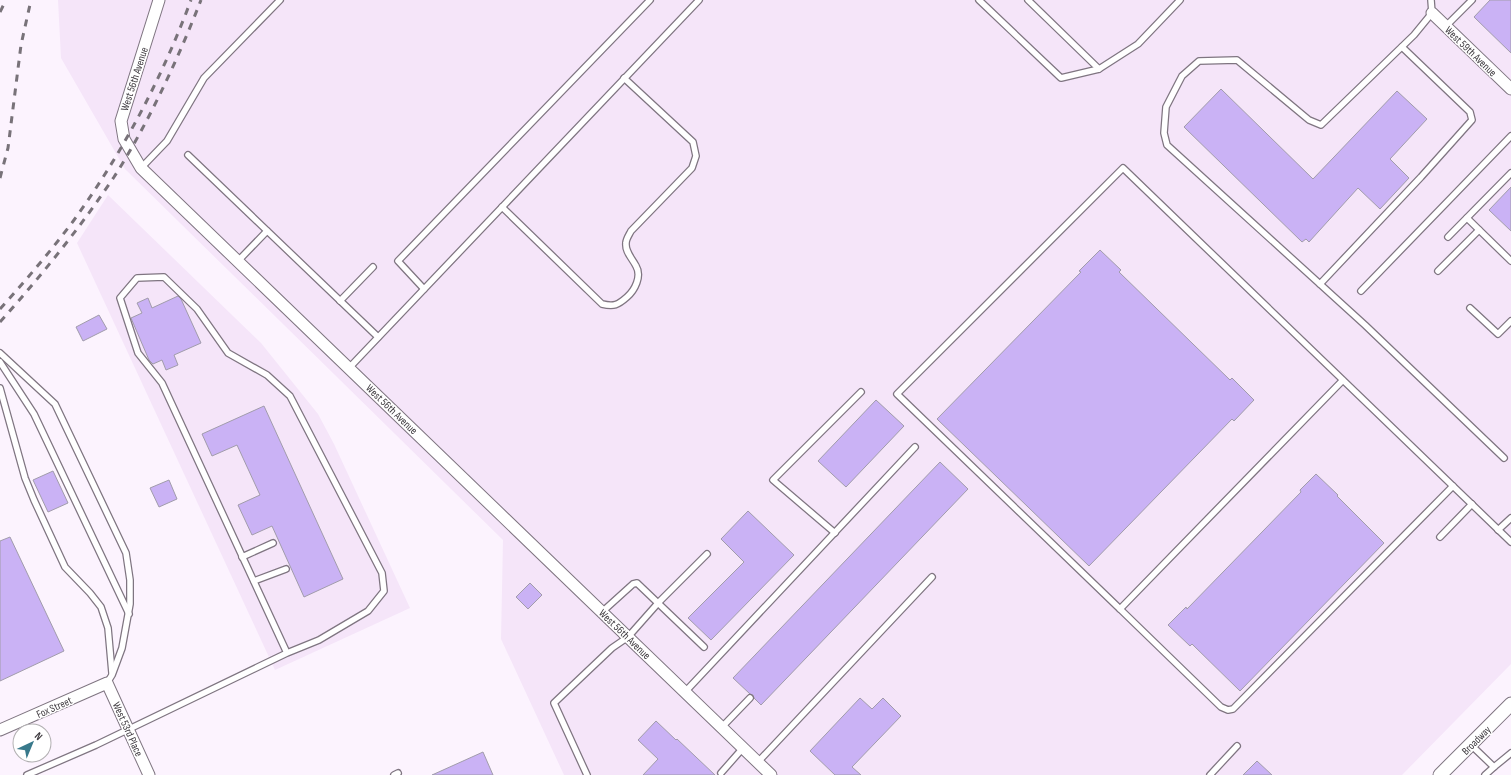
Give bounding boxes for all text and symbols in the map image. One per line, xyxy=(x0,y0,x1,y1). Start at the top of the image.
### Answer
street label: West 59th Avenue xyxy=(1442,24,1499,79)
street label: West 56th Avenue xyxy=(118,46,151,113)
street label: West 56th Avenue xyxy=(363,382,420,437)
street label: West 56th Avenue xyxy=(596,607,653,662)
street label: Fox Street xyxy=(34,694,75,721)
street label: West 53rd Place xyxy=(110,700,145,759)
north arrow xyxy=(12,723,52,763)
street label: Broadway xyxy=(1459,723,1494,758)
text: N xyxy=(32,729,45,743)

